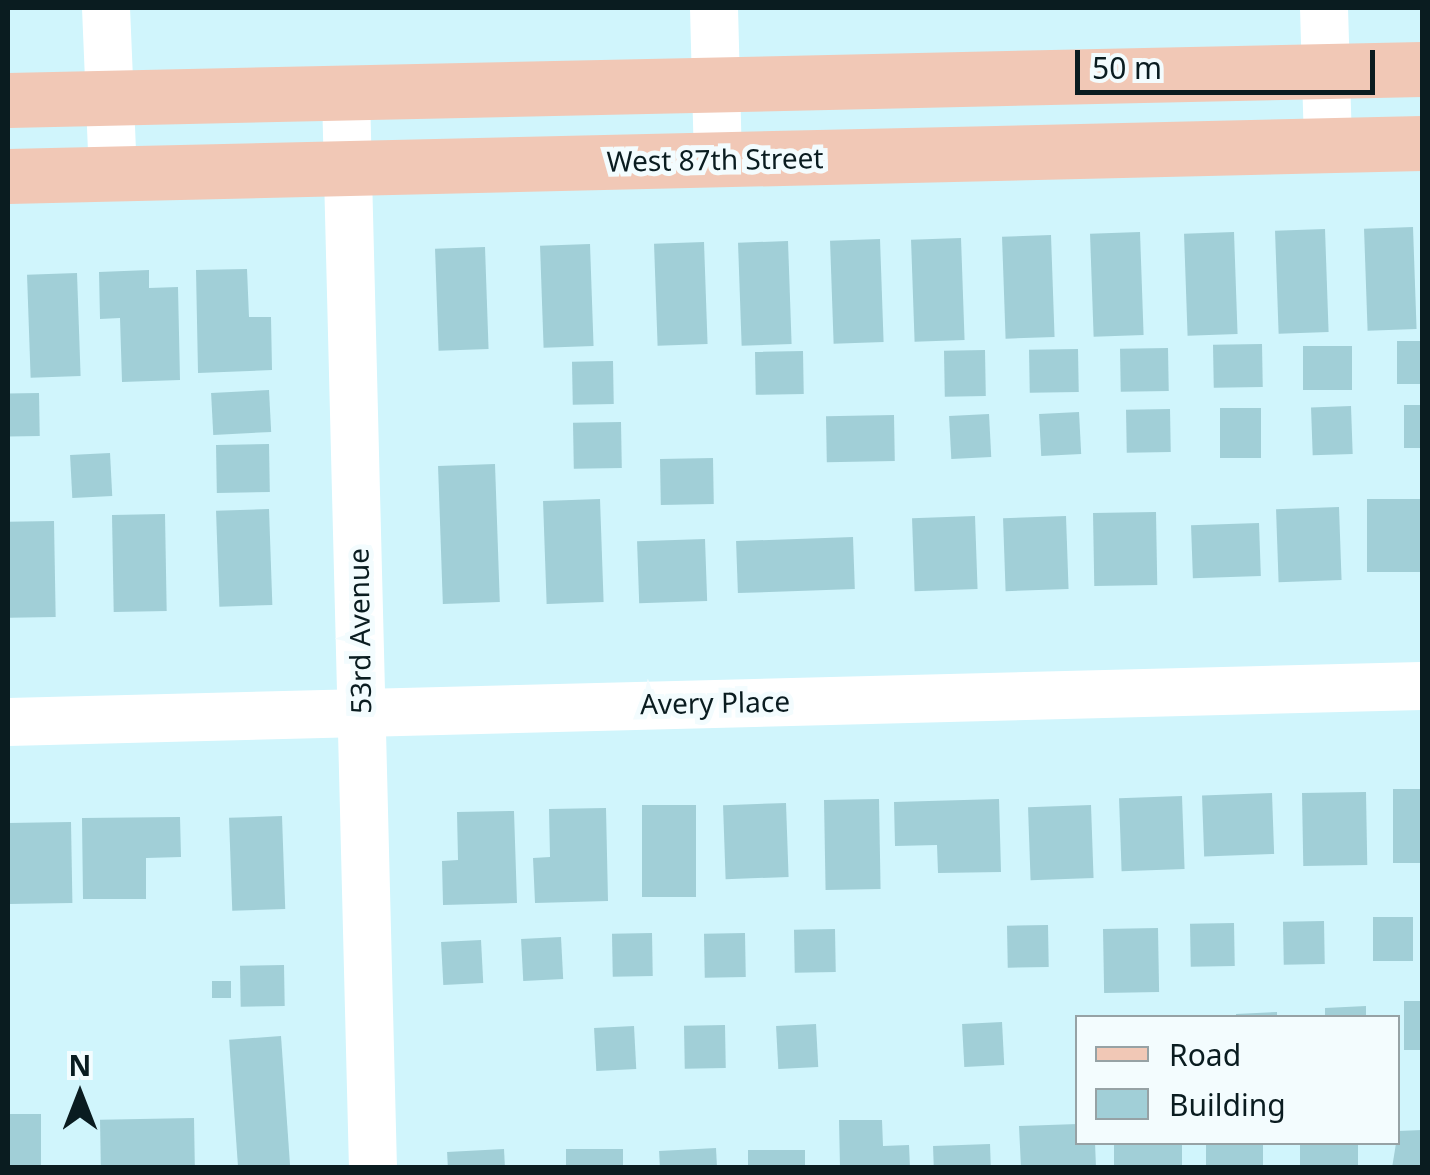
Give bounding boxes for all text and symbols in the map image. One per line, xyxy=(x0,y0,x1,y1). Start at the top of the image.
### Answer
scale bar xyxy=(1080,30,1380,92)
text: 50 m xyxy=(1092,47,1162,88)
street label: West 87th Street xyxy=(606,140,824,178)
street label: 53rd Avenue xyxy=(341,548,377,714)
street label: Avery Place xyxy=(640,684,790,720)
legend xyxy=(1075,1015,1400,1145)
text: Road xyxy=(1169,1034,1241,1075)
north arrow xyxy=(30,1045,130,1145)
text: N xyxy=(69,1046,91,1084)
text: Building xyxy=(1169,1084,1286,1125)

